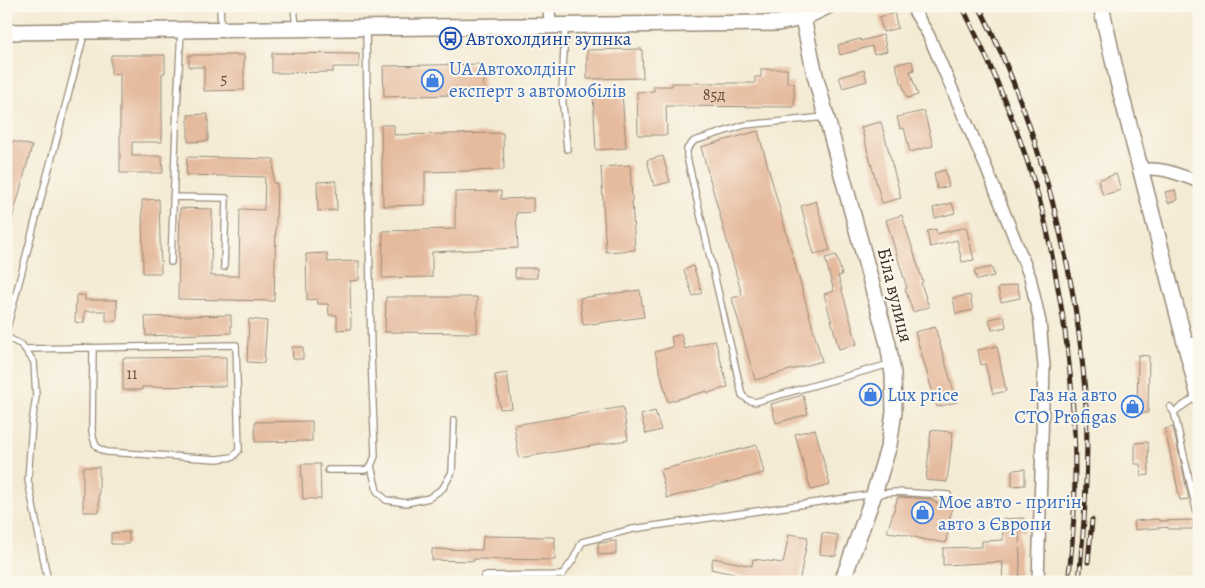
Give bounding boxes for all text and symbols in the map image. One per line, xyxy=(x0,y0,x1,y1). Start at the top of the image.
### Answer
place label: Автохолдинг зупнка xyxy=(465,26,632,52)
bus stop icon: Автохолдинг зупнка xyxy=(438,27,462,51)
place label: UA Автохолдінг експерт з автомобілів xyxy=(449,56,626,104)
house number: 5 xyxy=(221,68,228,90)
shop icon: UA Автохолдінг експерт з автомобілів xyxy=(421,68,445,92)
house number: 85д xyxy=(703,84,725,106)
street label: Біла вулиця xyxy=(871,245,919,345)
house number: 11 xyxy=(127,363,138,385)
place label: Lux price xyxy=(887,382,959,408)
place label: Газ на авто СТО Profigas xyxy=(1014,382,1117,430)
shop icon: Lux price xyxy=(859,383,883,407)
shop icon: Газ на авто СТО Profigas xyxy=(1121,394,1145,418)
place label: Моє авто - пригін авто з Європи xyxy=(938,489,1082,537)
shop icon: Моє авто - пригін авто з Європи xyxy=(910,501,934,525)

